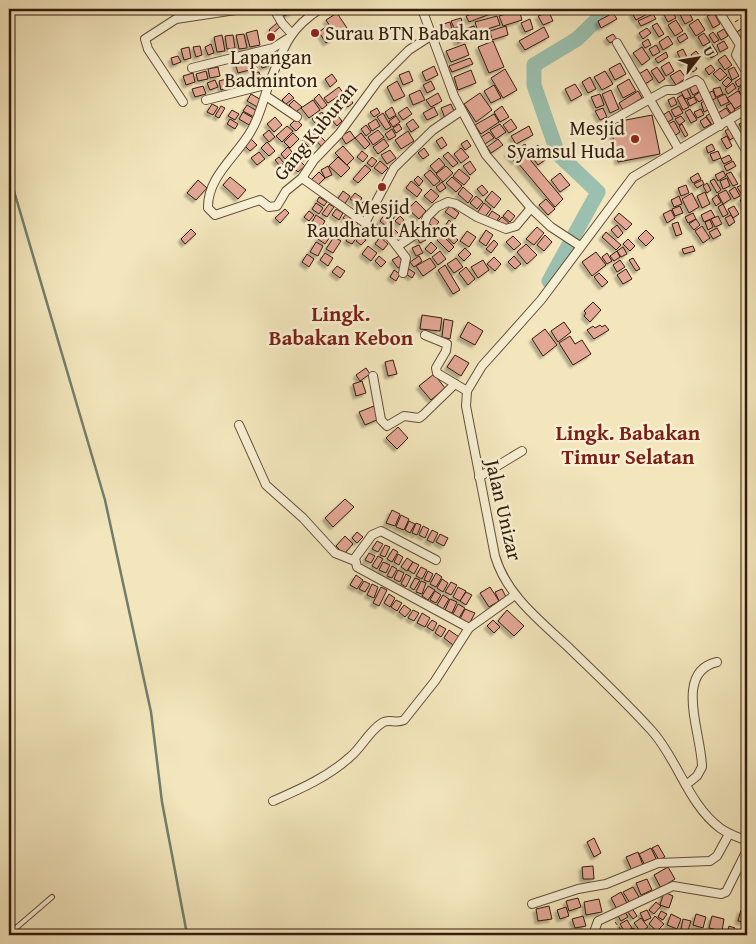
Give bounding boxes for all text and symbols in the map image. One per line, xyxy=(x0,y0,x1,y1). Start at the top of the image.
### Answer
place label: Surau BTN Babakan xyxy=(325,18,490,47)
marker: Surau BTN Babakan xyxy=(309,27,321,39)
marker: Lapangan Badminton xyxy=(265,31,277,43)
north arrow xyxy=(674,32,724,82)
place label: Lapangan Badminton xyxy=(224,42,318,94)
text: U xyxy=(698,42,720,61)
street label: Gang Kuburan xyxy=(266,75,363,186)
place label: Mesjid Syamsul Huda xyxy=(507,113,626,165)
marker: Mesjid Syamsul Huda xyxy=(629,133,641,145)
marker: Mesjid Raudhatul Akhrot xyxy=(376,181,388,193)
place label: Mesjid Raudhatul Akhrot xyxy=(307,192,457,244)
district label: Lingk. Babakan Kebon xyxy=(269,298,414,353)
district label: Lingk. Babakan Timur Selatan xyxy=(556,417,701,472)
street label: Jalan Unizar xyxy=(478,454,530,563)

